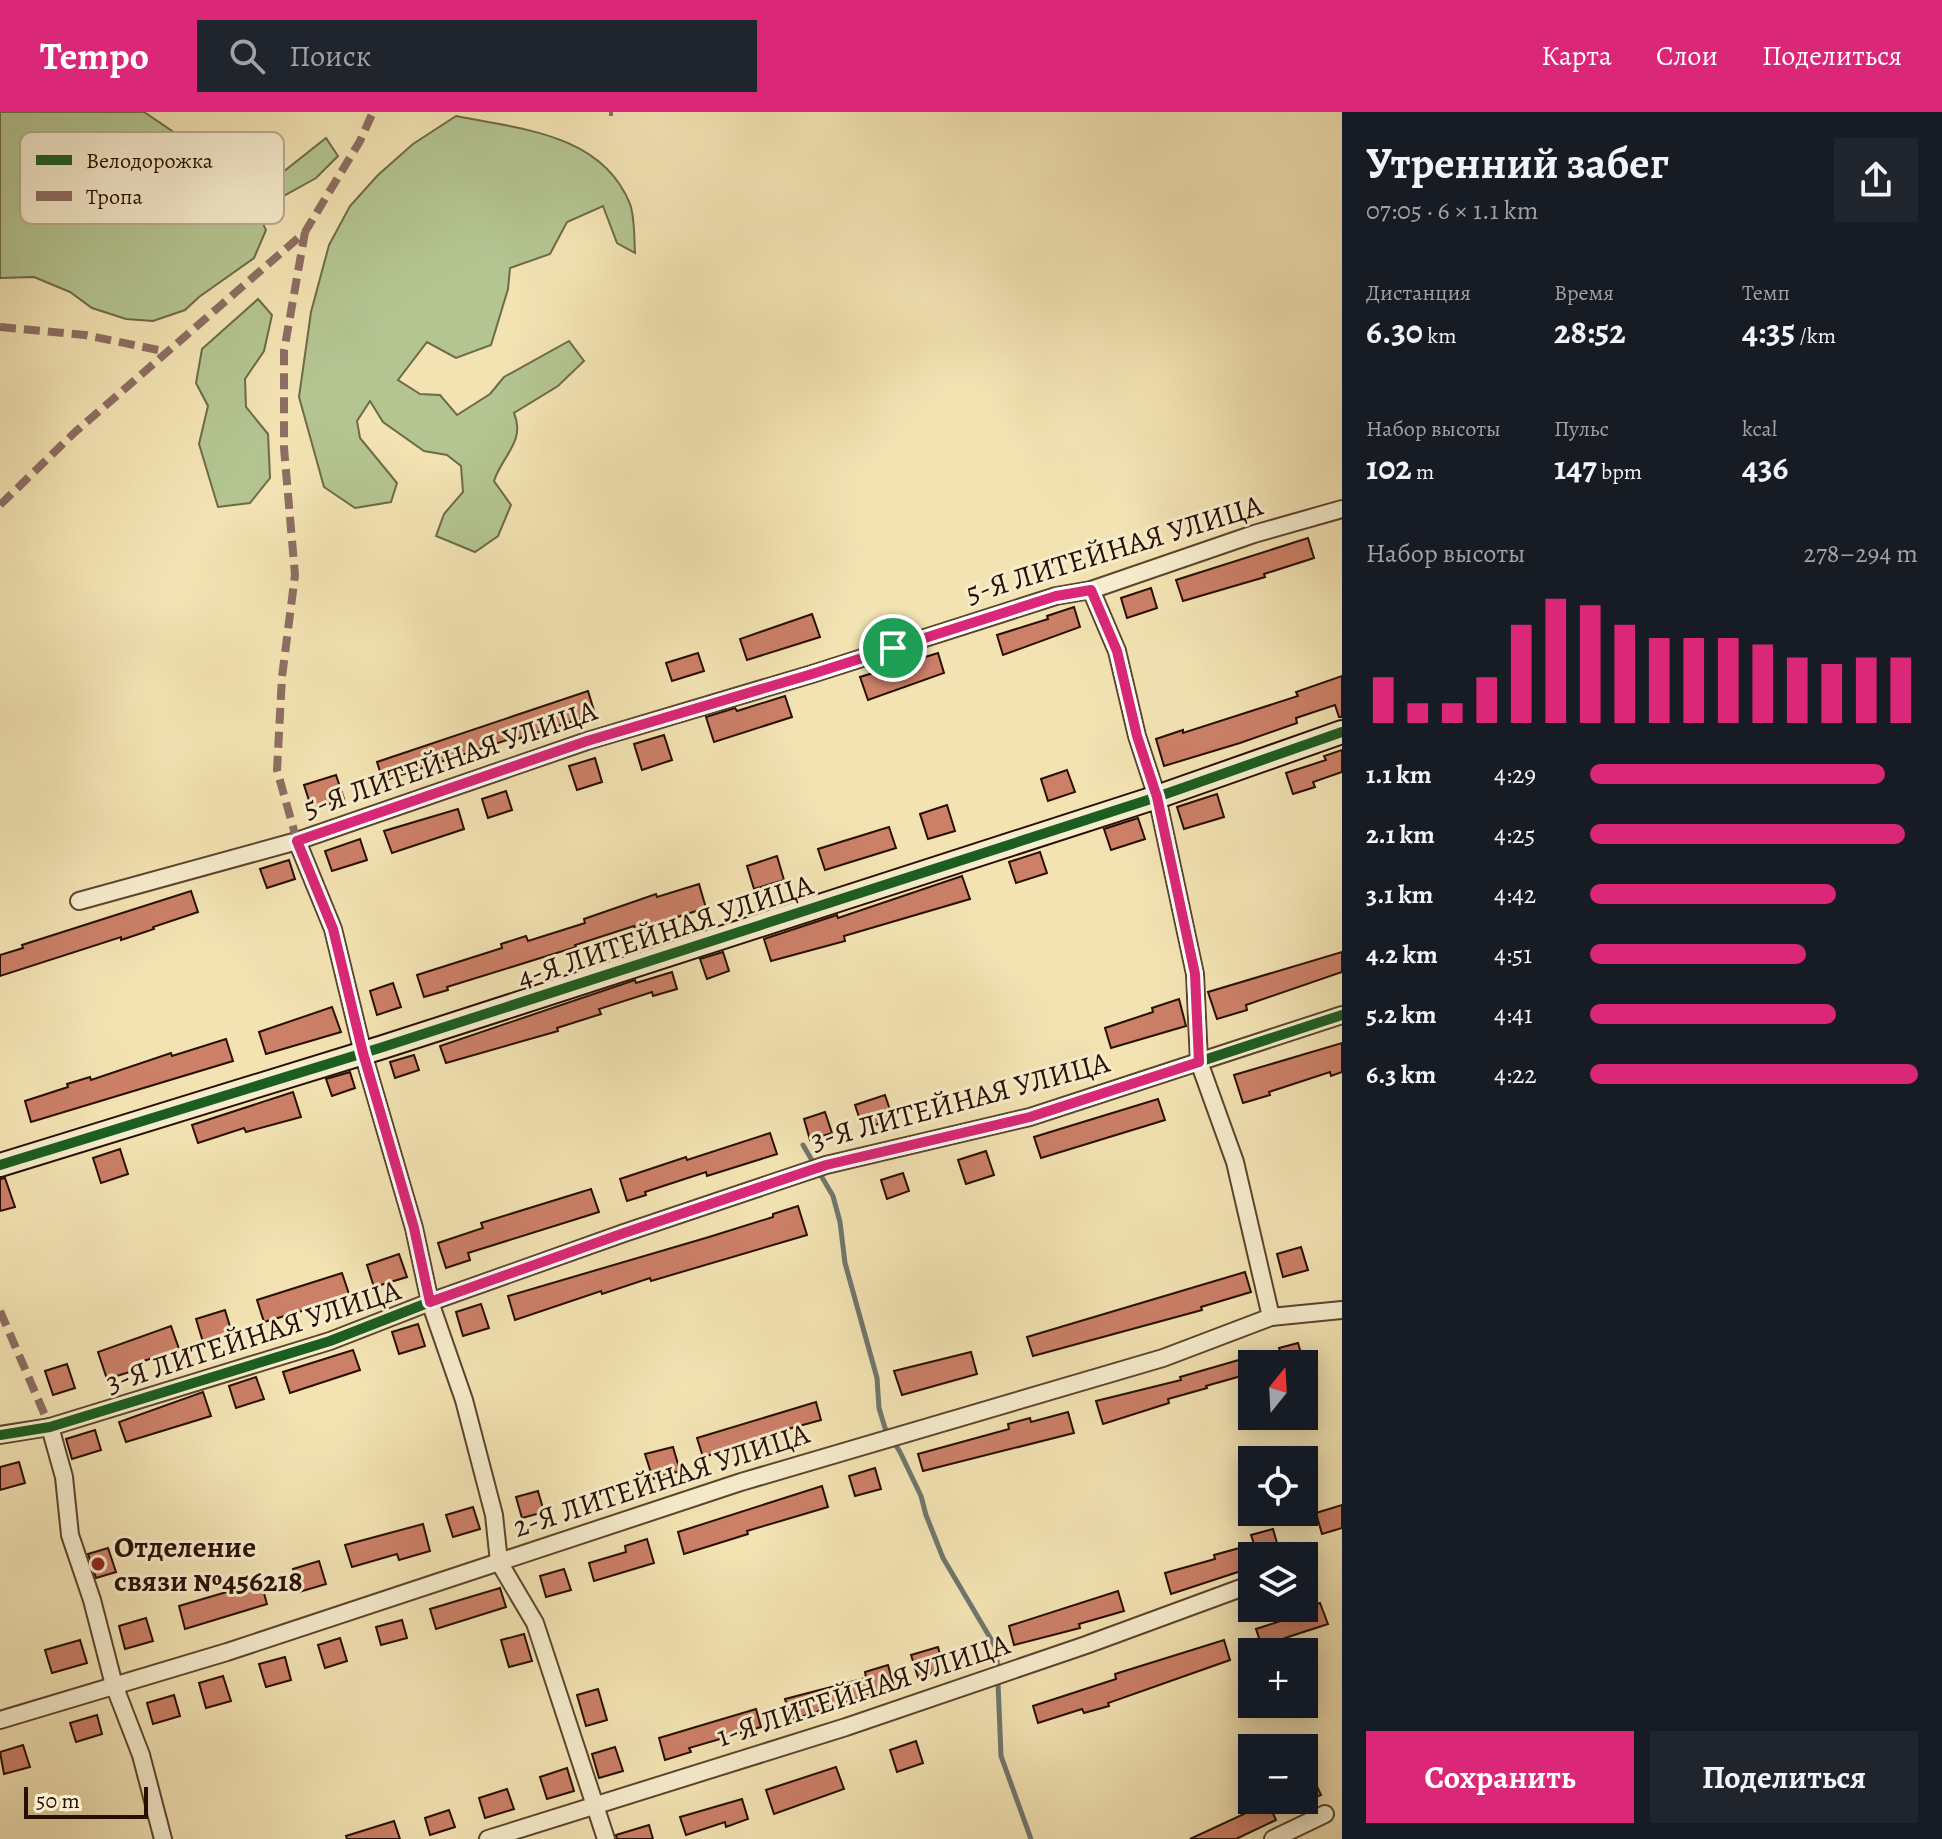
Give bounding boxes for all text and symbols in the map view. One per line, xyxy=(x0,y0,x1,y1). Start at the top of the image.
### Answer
search box xyxy=(197,20,757,92)
text: Tempo xyxy=(40,30,149,82)
icon: search xyxy=(225,34,269,78)
text: Поиск xyxy=(289,36,371,76)
text: Карта xyxy=(1541,37,1612,75)
text: Слои xyxy=(1656,37,1718,75)
text: Поделиться xyxy=(1762,37,1902,75)
legend xyxy=(20,132,284,224)
text: Утренний забег xyxy=(1366,133,1669,193)
button: share xyxy=(1834,138,1918,222)
text: Велодорожка xyxy=(86,146,214,176)
text: Тропа xyxy=(86,182,144,212)
text: 07:05 · 6 × 1.1 km xyxy=(1366,193,1538,228)
text: Дистанция xyxy=(1366,278,1471,308)
text: Время xyxy=(1554,278,1614,308)
text: Темп xyxy=(1742,278,1790,308)
text: 6.30 xyxy=(1366,308,1423,355)
text: 28:52 xyxy=(1554,308,1626,355)
text: 4:35 xyxy=(1742,308,1795,355)
text: km xyxy=(1423,321,1457,351)
text: /km xyxy=(1795,321,1836,351)
text: Набор высоты xyxy=(1366,414,1501,444)
text: Пульс xyxy=(1554,414,1609,444)
text: kcal xyxy=(1742,414,1777,444)
text: 102 xyxy=(1366,444,1412,491)
text: 147 xyxy=(1554,444,1597,491)
text: 436 xyxy=(1742,444,1788,491)
text: m xyxy=(1412,457,1434,487)
text: bpm xyxy=(1597,457,1642,487)
street label: 5-Я ЛИТЕЙНАЯ УЛИЦА xyxy=(961,485,1268,613)
text: Набор высоты xyxy=(1366,536,1525,571)
text: 278–294 m xyxy=(1804,536,1918,571)
pin xyxy=(859,614,927,682)
icon: arrive xyxy=(871,626,915,670)
street label: 5-Я ЛИТЕЙНАЯ УЛИЦА xyxy=(298,690,603,828)
text: 1.1 km xyxy=(1366,757,1432,792)
text: 4:29 xyxy=(1494,757,1536,792)
text: 2.1 km xyxy=(1366,817,1435,852)
text: 4:25 xyxy=(1494,817,1536,852)
street label: 4-Я ЛИТЕЙНАЯ УЛИЦА xyxy=(512,864,818,998)
text: 3.1 km xyxy=(1366,877,1433,912)
text: 4:42 xyxy=(1494,877,1536,912)
text: 4.2 km xyxy=(1366,937,1438,972)
text: 4:51 xyxy=(1494,937,1532,972)
text: 5.2 km xyxy=(1366,997,1437,1032)
text: 4:41 xyxy=(1494,997,1533,1032)
street label: 3-Я ЛИТЕЙНАЯ УЛИЦА xyxy=(806,1042,1114,1160)
text: 6.3 km xyxy=(1366,1057,1436,1092)
text: 4:22 xyxy=(1494,1057,1537,1092)
street label: 3-Я ЛИТЕЙНАЯ УЛИЦА xyxy=(100,1269,406,1403)
north arrow xyxy=(1238,1350,1318,1430)
map controls xyxy=(1238,1350,1318,1814)
street label: 2-Я ЛИТЕЙНАЯ УЛИЦА xyxy=(508,1413,815,1547)
button: locate xyxy=(1238,1446,1318,1526)
place label: Отделение связи №456218 xyxy=(114,1527,303,1601)
button: layers xyxy=(1238,1542,1318,1622)
marker: Отделение связи №456218 xyxy=(89,1555,107,1573)
street label: 1-Я ЛИТЕЙНАЯ УЛИЦА xyxy=(712,1624,1015,1756)
button: + xyxy=(1238,1638,1318,1718)
button: Сохранить xyxy=(1366,1731,1634,1823)
button: Поделиться xyxy=(1650,1731,1918,1823)
button: − xyxy=(1238,1734,1318,1814)
scale bar xyxy=(24,1783,148,1819)
text: 50 m xyxy=(36,1786,80,1816)

